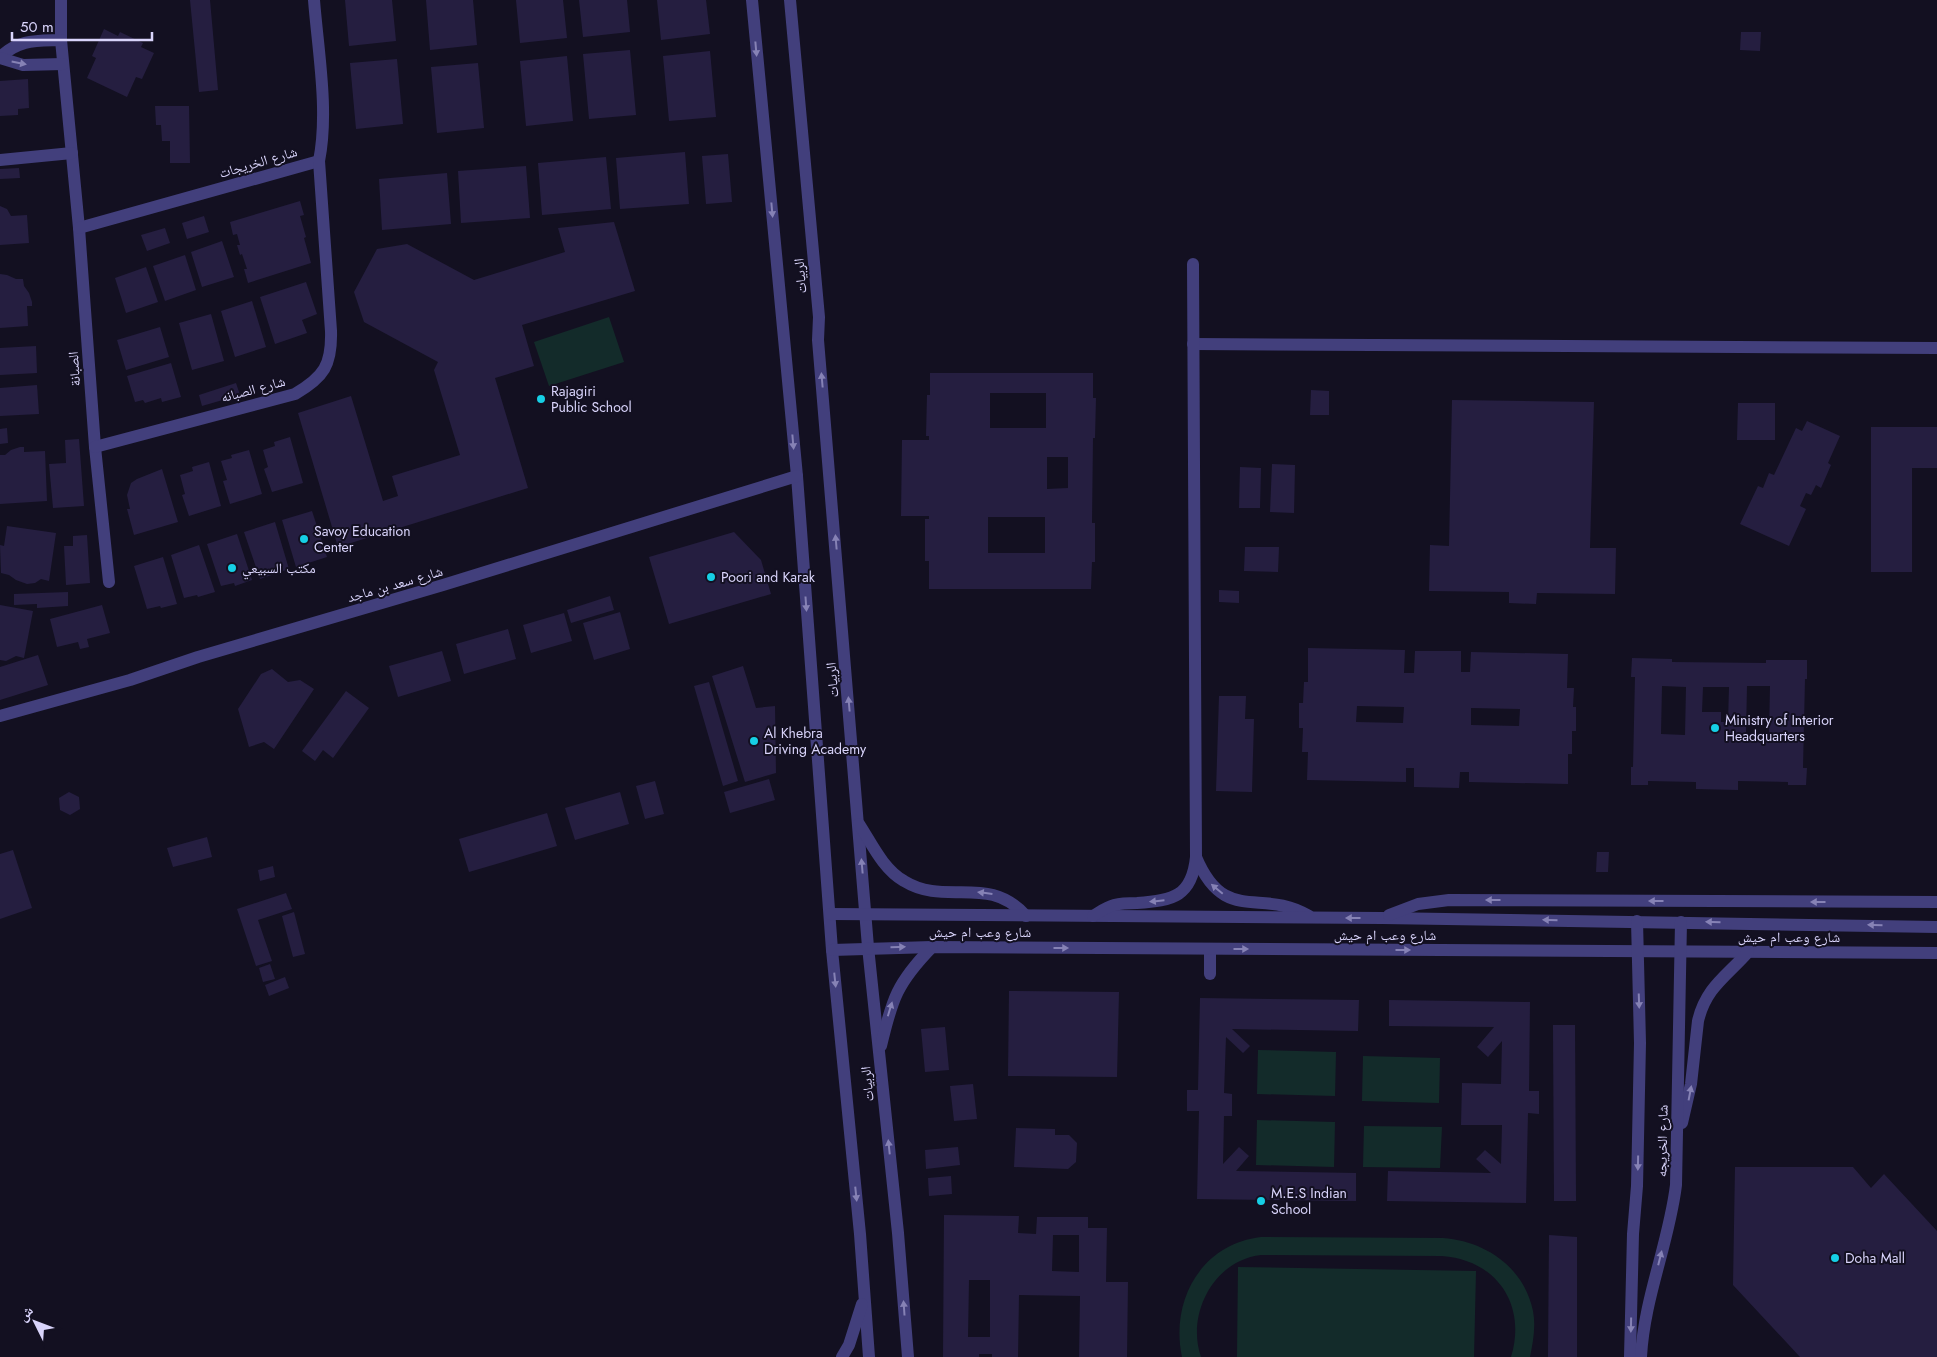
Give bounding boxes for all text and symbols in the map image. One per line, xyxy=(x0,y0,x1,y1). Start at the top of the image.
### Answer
scale bar xyxy=(12,10,152,42)
text: 50 m xyxy=(20,16,54,38)
one-way arrow xyxy=(752,41,760,57)
one-way arrow xyxy=(12,60,28,68)
street label: شارع الخريجات xyxy=(217,141,299,183)
one-way arrow xyxy=(768,203,776,219)
street label: الربيات xyxy=(789,258,811,294)
street label: الصبانة xyxy=(63,351,85,387)
street label: شارع الصبانه xyxy=(219,371,287,407)
one-way arrow xyxy=(818,372,826,388)
place label: Rajagiri Public School xyxy=(551,381,632,417)
marker: Rajagiri Public School xyxy=(535,393,547,405)
one-way arrow xyxy=(790,434,798,450)
place label: Savoy Education Center xyxy=(314,521,411,557)
marker: Savoy Education Center xyxy=(298,533,310,545)
one-way arrow xyxy=(832,534,840,550)
place label: مكتب السبيعي xyxy=(242,558,316,580)
street label: شارع سعد بن ماجد xyxy=(345,561,445,607)
marker: مكتب السبيعي xyxy=(226,562,238,574)
place label: Poori and Karak xyxy=(721,567,816,587)
marker: Poori and Karak xyxy=(705,571,717,583)
one-way arrow xyxy=(803,596,811,612)
street label: الربيات xyxy=(821,662,843,698)
one-way arrow xyxy=(845,696,853,712)
place label: Ministry of Interior Headquarters xyxy=(1725,710,1834,746)
marker: Ministry of Interior Headquarters xyxy=(1709,722,1721,734)
place label: Al Khebra Driving Academy xyxy=(764,723,867,759)
marker: Al Khebra Driving Academy xyxy=(748,735,760,747)
one-way arrow xyxy=(857,858,865,874)
one-way arrow xyxy=(1211,884,1224,895)
one-way arrow xyxy=(976,889,992,897)
one-way arrow xyxy=(1485,896,1501,904)
one-way arrow xyxy=(1149,897,1165,905)
one-way arrow xyxy=(1648,897,1664,905)
one-way arrow xyxy=(1810,898,1826,906)
one-way arrow xyxy=(1344,914,1360,922)
one-way arrow xyxy=(1542,916,1558,924)
one-way arrow xyxy=(1704,918,1720,926)
one-way arrow xyxy=(1867,921,1883,929)
street label: شارع وعب ام حيش xyxy=(929,922,1031,942)
street label: شارع وعب ام حيش xyxy=(1334,925,1436,945)
street label: شارع وعب ام حيش xyxy=(1738,927,1840,947)
one-way arrow xyxy=(890,943,906,951)
one-way arrow xyxy=(1053,944,1069,952)
one-way arrow xyxy=(1233,945,1249,953)
one-way arrow xyxy=(1395,946,1411,954)
one-way arrow xyxy=(831,973,839,989)
one-way arrow xyxy=(1635,993,1643,1009)
one-way arrow xyxy=(887,1001,895,1016)
street label: الربيات xyxy=(855,1065,879,1103)
one-way arrow xyxy=(1686,1084,1694,1100)
street label: شارع الخريجه xyxy=(1651,1105,1673,1177)
one-way arrow xyxy=(885,1138,893,1154)
one-way arrow xyxy=(1633,1155,1641,1171)
place label: M.E.S Indian School xyxy=(1271,1183,1347,1219)
one-way arrow xyxy=(852,1187,860,1203)
marker: M.E.S Indian School xyxy=(1255,1195,1267,1207)
place label: Doha Mall xyxy=(1845,1248,1905,1268)
one-way arrow xyxy=(1656,1250,1664,1265)
marker: Doha Mall xyxy=(1829,1252,1841,1264)
north arrow xyxy=(10,1297,60,1347)
one-way arrow xyxy=(899,1300,907,1316)
text: ش xyxy=(13,1301,38,1326)
one-way arrow xyxy=(1626,1317,1634,1333)

